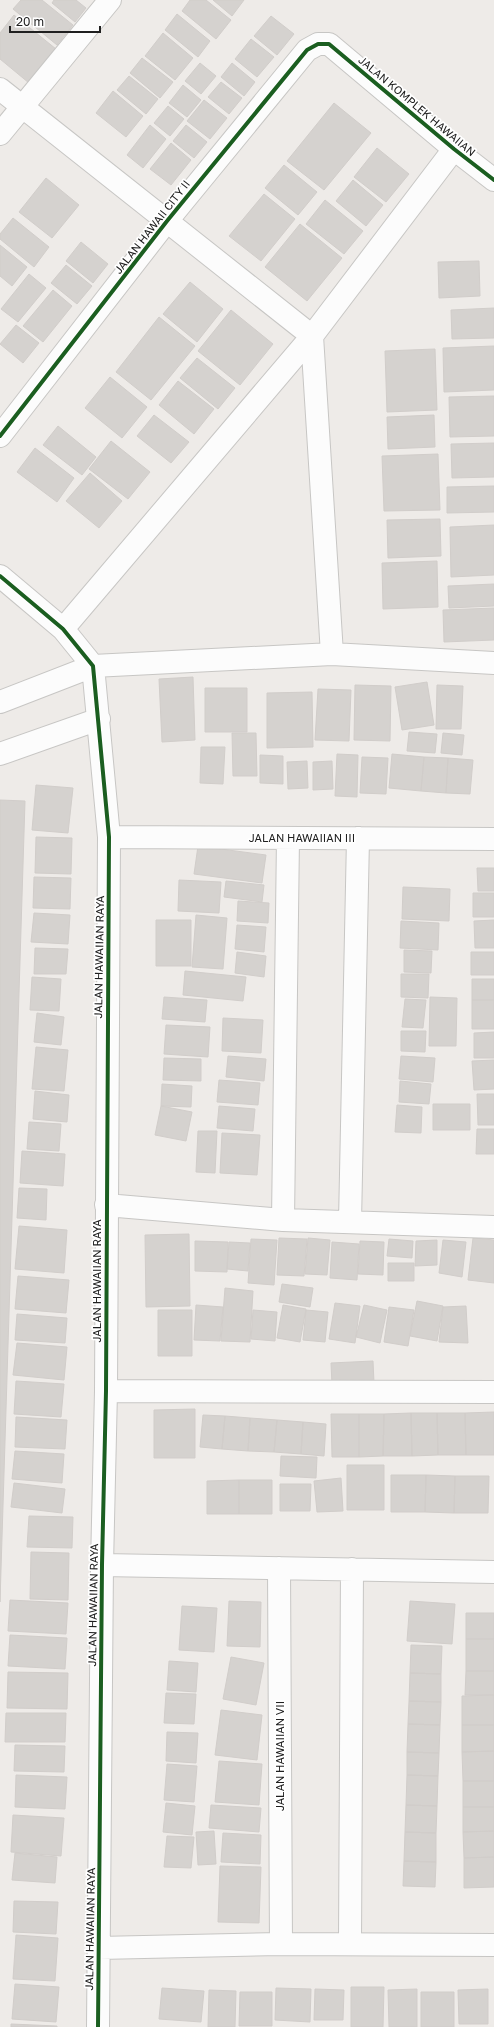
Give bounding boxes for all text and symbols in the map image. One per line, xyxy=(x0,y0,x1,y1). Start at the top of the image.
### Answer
scale bar xyxy=(10,8,100,34)
text: 20 m xyxy=(16,14,44,29)
street label: JALAN KOMPLEK HAWAIIAN xyxy=(356,53,478,158)
street label: JALAN HAWAII CITY II xyxy=(111,177,192,276)
street label: JALAN HAWAIIAN III xyxy=(249,831,355,844)
street label: JALAN HAWAIIAN RAYA xyxy=(91,895,106,1019)
street label: JALAN HAWAIIAN RAYA xyxy=(90,1219,103,1343)
street label: JALAN HAWAIIAN RAYA xyxy=(85,1543,100,1667)
street label: JALAN HAWAIIAN VII xyxy=(273,1701,286,1811)
street label: JALAN HAWAIIAN RAYA xyxy=(82,1867,97,1991)

